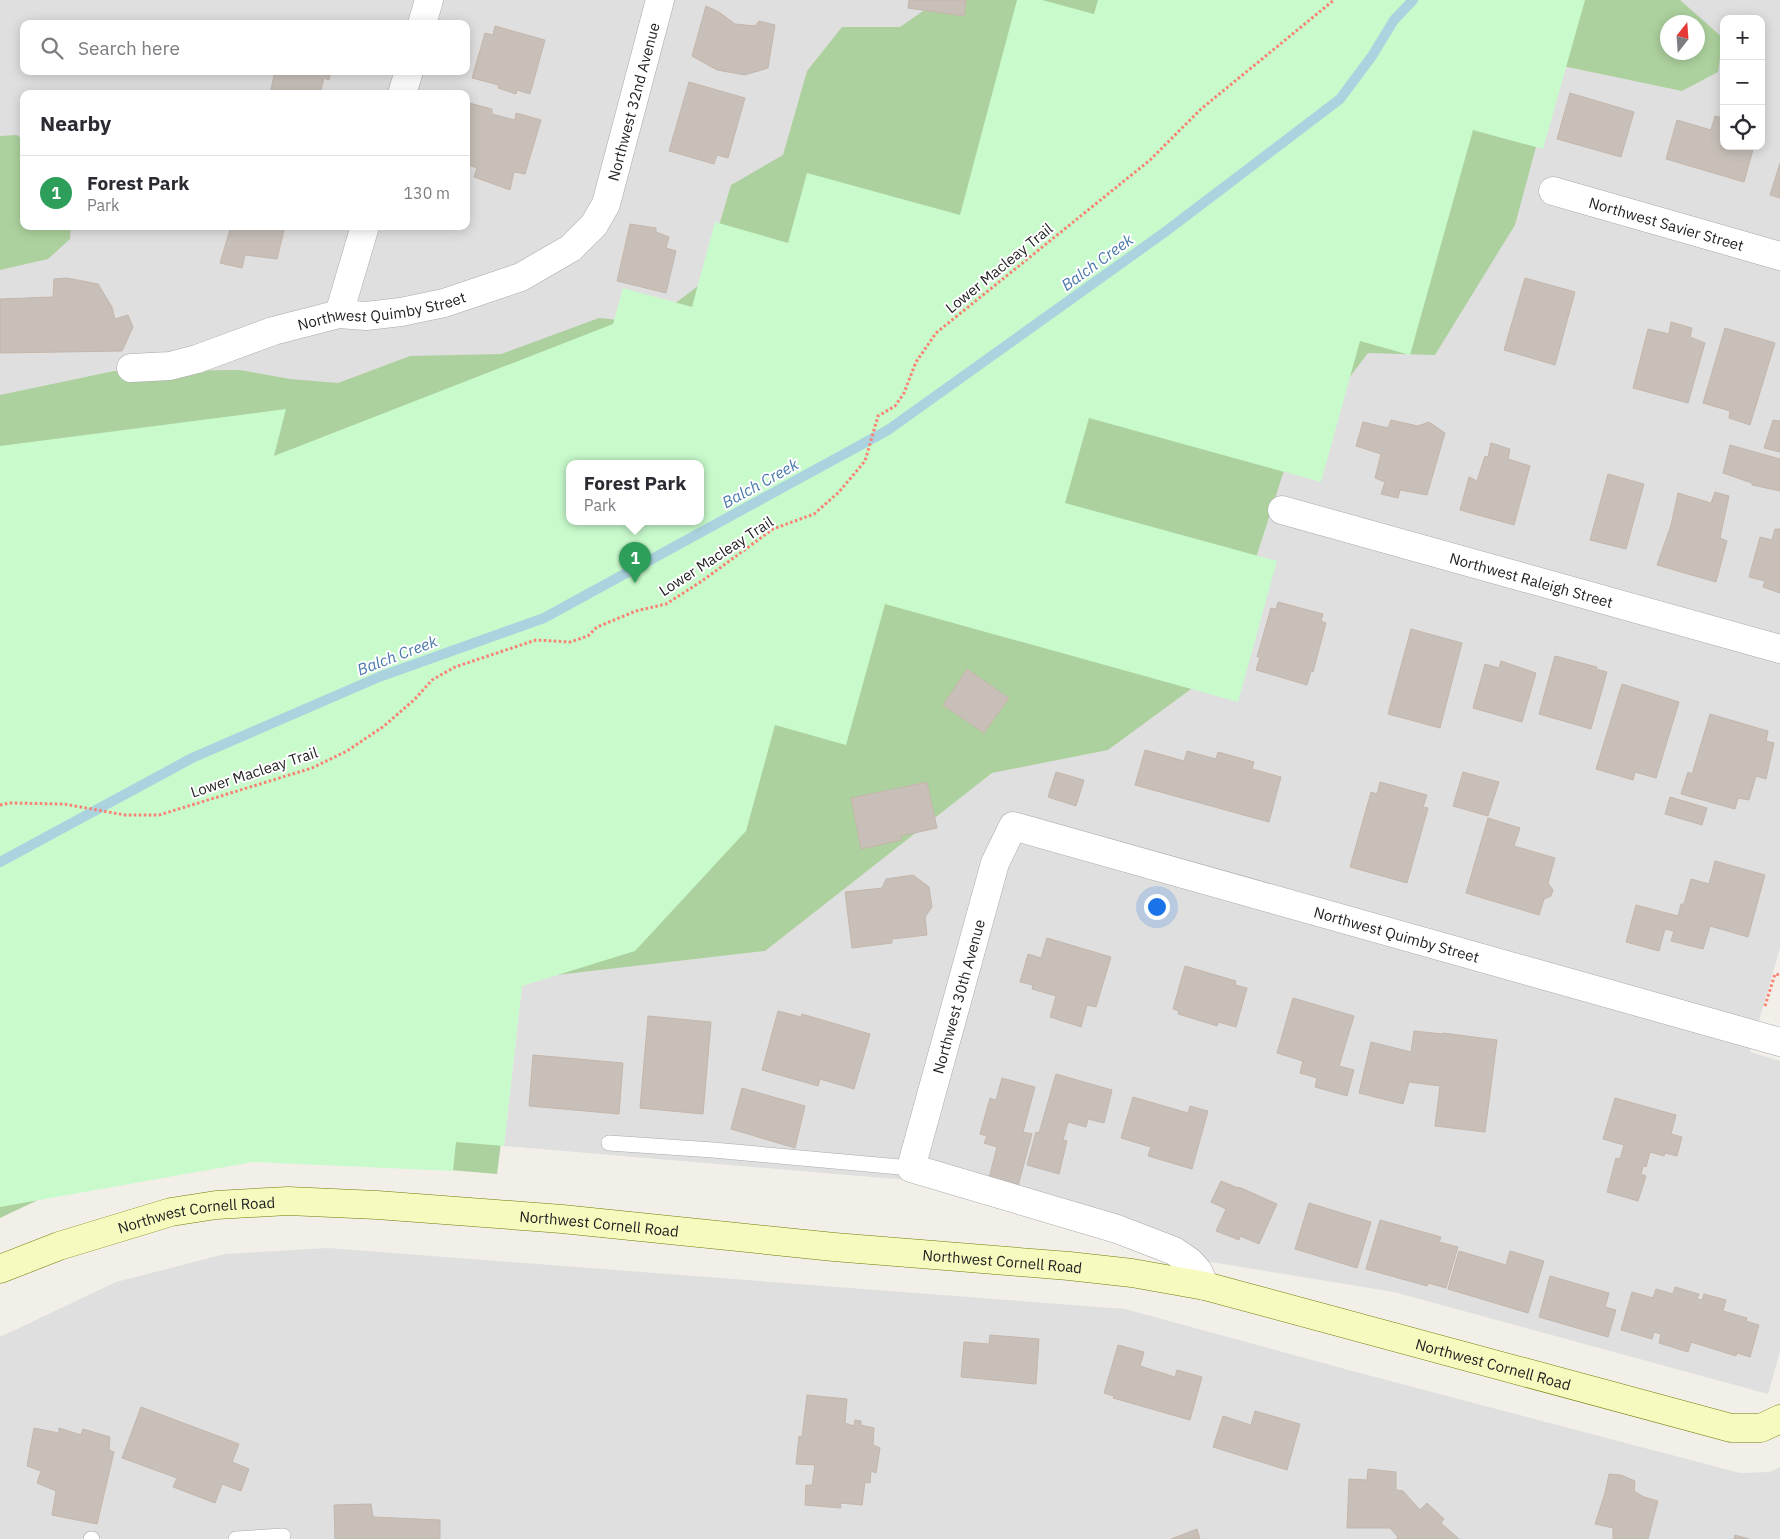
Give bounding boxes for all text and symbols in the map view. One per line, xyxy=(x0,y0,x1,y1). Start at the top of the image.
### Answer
north arrow xyxy=(1660,15,1705,60)
map controls xyxy=(1720,15,1765,150)
button: + xyxy=(1720,15,1765,60)
search box xyxy=(20,20,470,75)
street label: Northwest 32nd Avenue xyxy=(603,20,663,183)
icon: search xyxy=(38,34,66,62)
text: Search here xyxy=(78,36,180,60)
button: − xyxy=(1720,60,1765,105)
button: locate xyxy=(1720,105,1765,150)
text: Nearby xyxy=(40,109,111,137)
text: Forest Park xyxy=(87,171,189,195)
text: 1 xyxy=(51,183,61,203)
text: 130 m xyxy=(403,183,450,203)
street label: Northwest Savier Street xyxy=(1587,192,1746,255)
text: Park xyxy=(87,195,119,215)
street label: Lower Macleay Trail xyxy=(941,219,1057,317)
water label: Balch Creek xyxy=(1057,229,1137,295)
street label: Northwest Quimby Street xyxy=(295,287,468,334)
water label: Balch Creek xyxy=(718,454,802,512)
popup xyxy=(566,460,704,525)
text: Forest Park xyxy=(584,471,686,495)
text: Park xyxy=(584,495,616,515)
street label: Lower Macleay Trail xyxy=(655,512,777,600)
pin: 1 xyxy=(619,542,651,583)
street label: Northwest Raleigh Street xyxy=(1448,548,1615,611)
water label: Balch Creek xyxy=(354,630,441,679)
street label: Lower Macleay Trail xyxy=(188,742,320,802)
your location xyxy=(1144,894,1170,920)
street label: Northwest Quimby Street xyxy=(1312,902,1481,966)
street label: Northwest 30th Avenue xyxy=(928,917,989,1076)
street label: Northwest Cornell Road xyxy=(115,1192,276,1237)
street label: Northwest Cornell Road xyxy=(519,1206,680,1240)
street label: Northwest Cornell Road xyxy=(922,1245,1083,1277)
street label: Northwest Cornell Road xyxy=(1413,1334,1573,1394)

